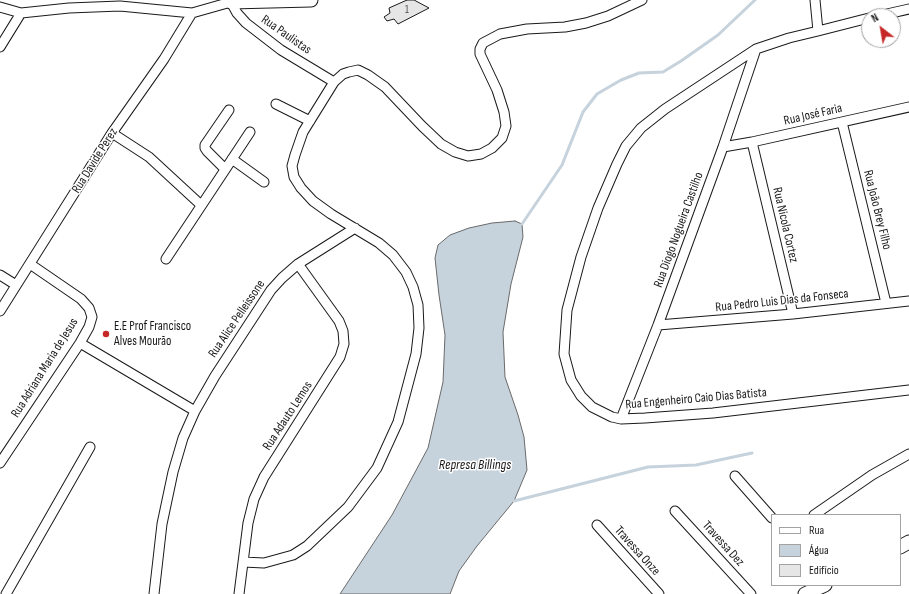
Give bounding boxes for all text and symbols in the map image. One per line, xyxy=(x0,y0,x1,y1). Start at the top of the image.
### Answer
house number: 1 xyxy=(405,3,409,17)
north arrow xyxy=(861,8,901,48)
text: N xyxy=(869,11,881,25)
street label: Rua Paulistas xyxy=(258,12,314,58)
street label: Rua José Faria xyxy=(782,101,844,129)
street label: Rua Davide Perez xyxy=(69,125,121,197)
street label: Rua João Brey Filho xyxy=(860,169,894,251)
street label: Rua Diogo Nogueira Castilho xyxy=(651,170,707,290)
street label: Rua Nicola Cortez xyxy=(769,186,801,264)
street label: Rua Alice Pelleissone xyxy=(205,277,269,361)
street label: Rua Pedro Luis Dias da Fonseca xyxy=(715,286,849,316)
street label: Rua Adriana Maria de Jesus xyxy=(8,315,82,421)
place label: E.E Prof Francisco Alves Mourão xyxy=(114,319,191,350)
marker: E.E Prof Francisco Alves Mourão xyxy=(101,329,111,339)
street label: Rua Adauto Lemos xyxy=(260,378,316,454)
street label: Rua Engenheiro Caio Dias Batista xyxy=(625,385,767,413)
water label: Represa Billings xyxy=(439,457,511,473)
legend xyxy=(771,514,901,586)
street label: Travessa Dez xyxy=(699,518,747,570)
street label: Travessa Onze xyxy=(611,523,663,579)
text: Rua xyxy=(809,523,824,538)
text: Água xyxy=(809,543,829,558)
text: Edifício xyxy=(809,563,839,578)

